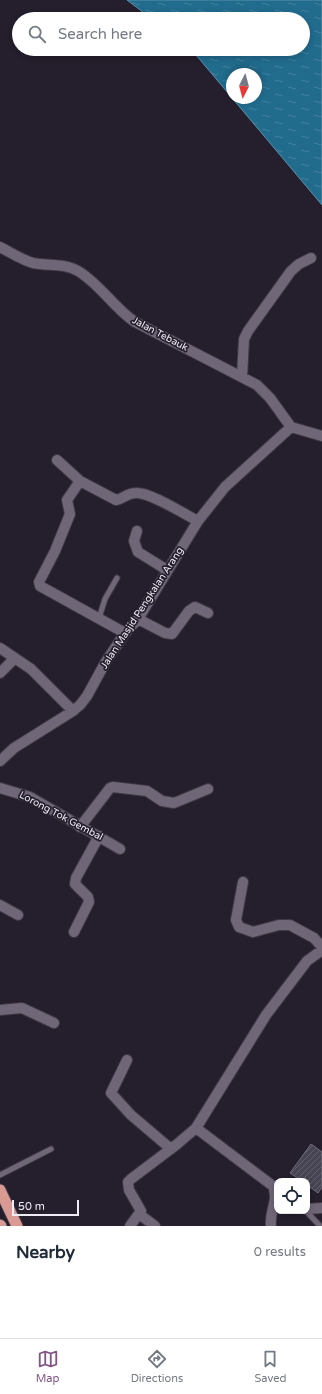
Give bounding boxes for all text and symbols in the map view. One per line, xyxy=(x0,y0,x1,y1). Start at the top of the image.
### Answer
search box xyxy=(12,12,310,56)
icon: search xyxy=(26,23,48,45)
text: Search here xyxy=(58,25,142,43)
north arrow xyxy=(226,68,262,104)
street label: Jalan Tebauk xyxy=(130,314,191,354)
street label: Jalan Masjid Pengkalan Arang xyxy=(98,545,186,671)
street label: Lorong Tok Gembal xyxy=(17,789,105,843)
map controls xyxy=(274,1178,310,1214)
button: locate xyxy=(274,1178,310,1214)
scale bar xyxy=(12,1198,79,1217)
text: 50 m xyxy=(18,1200,45,1213)
text: Nearby xyxy=(16,1242,75,1263)
text: 0 results xyxy=(254,1244,306,1260)
tab: Map xyxy=(36,1348,59,1385)
tab: Directions xyxy=(131,1348,183,1385)
tab: Saved xyxy=(255,1348,286,1385)

